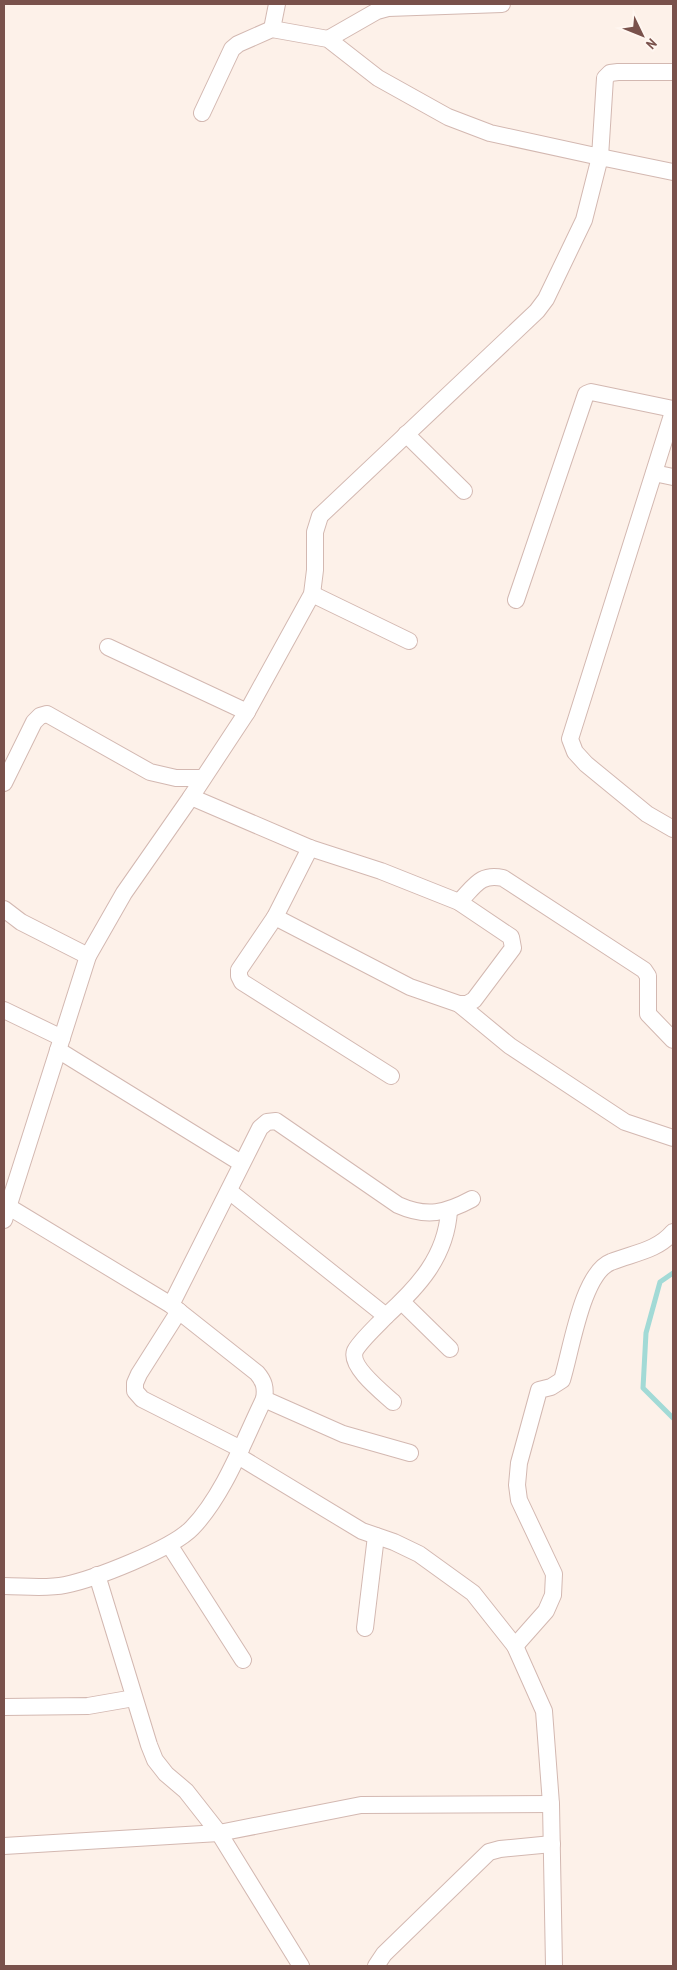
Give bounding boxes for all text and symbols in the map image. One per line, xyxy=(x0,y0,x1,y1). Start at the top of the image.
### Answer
north arrow xyxy=(617,10,667,60)
text: N xyxy=(642,35,661,53)

